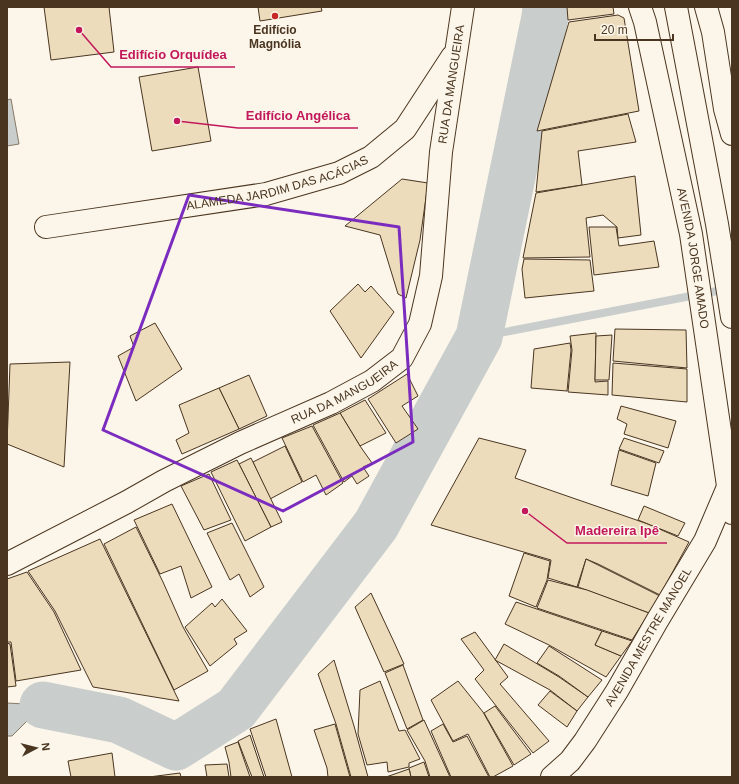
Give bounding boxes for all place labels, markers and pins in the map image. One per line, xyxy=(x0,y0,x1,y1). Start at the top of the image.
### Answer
marker: Edifício Magnólia xyxy=(270,11,280,21)
place label: Edifício Magnólia xyxy=(249,23,301,51)
callout: Edifício Orquídea xyxy=(111,42,235,67)
callout: Edifício Angélica xyxy=(238,103,358,128)
callout: Madereira Ipê xyxy=(567,518,667,543)

